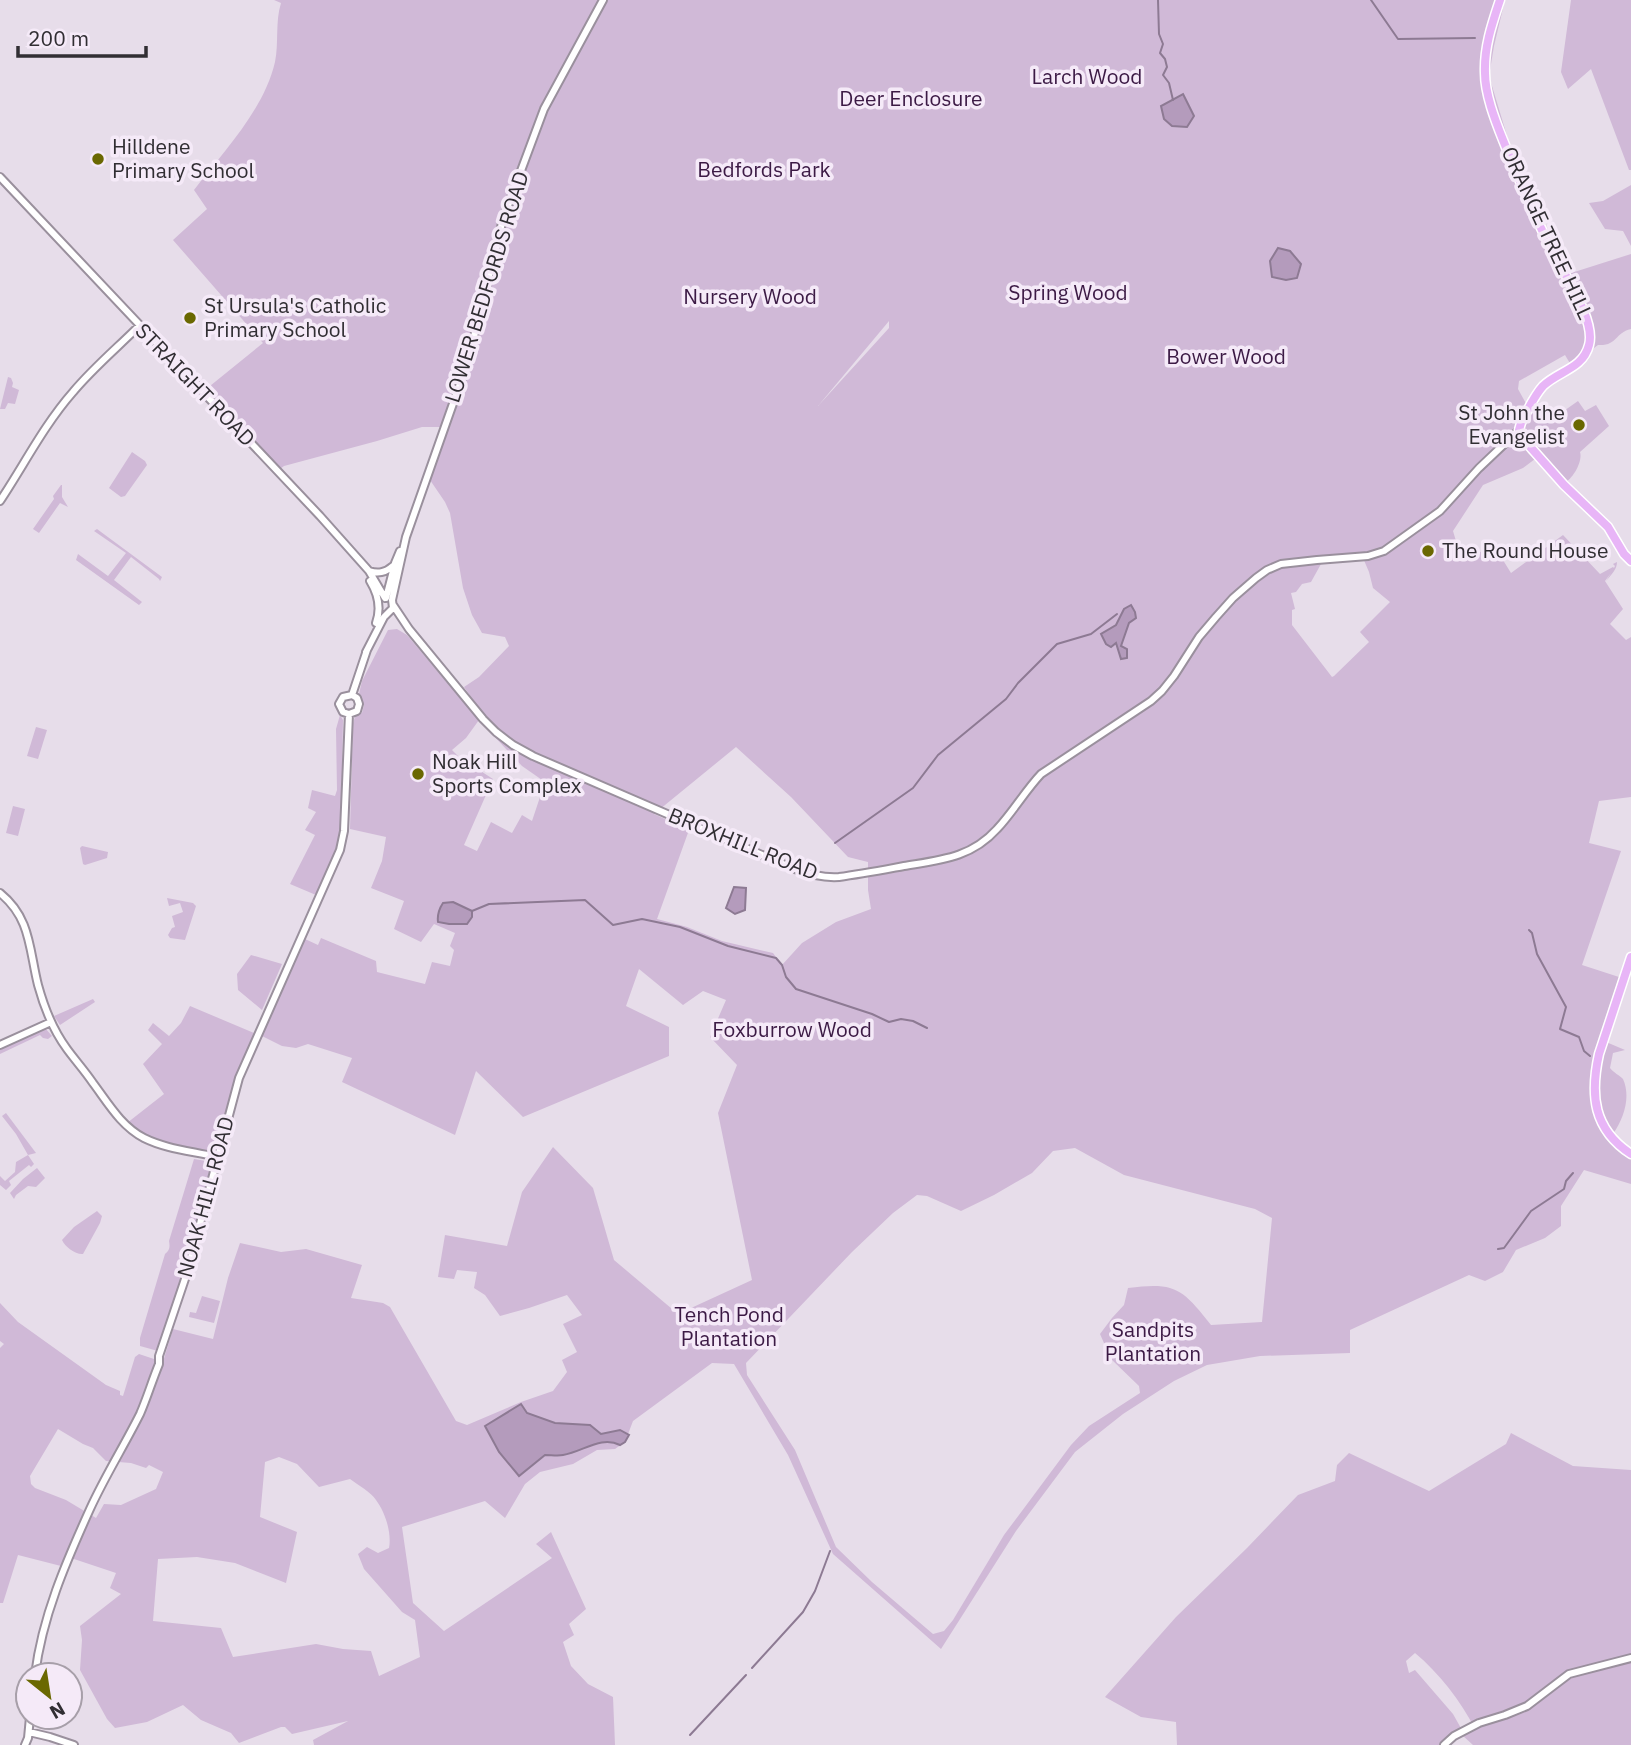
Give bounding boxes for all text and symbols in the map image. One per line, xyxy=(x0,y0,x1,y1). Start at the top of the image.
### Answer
scale bar xyxy=(18,14,145,58)
text: 200 m xyxy=(28,24,89,52)
park label: Larch Wood xyxy=(1032,62,1142,90)
park label: Deer Enclosure xyxy=(839,84,983,112)
place label: Hilldene Primary School xyxy=(112,132,255,184)
street label: ORANGE TREE HILL xyxy=(1496,142,1600,324)
marker: Hilldene Primary School xyxy=(90,151,106,167)
park label: Bedfords Park xyxy=(697,155,831,183)
street label: LOWER BEDFORDS ROAD xyxy=(438,168,535,406)
park label: Spring Wood xyxy=(1008,278,1128,306)
park label: Nursery Wood xyxy=(683,282,817,310)
place label: St Ursula's Catholic Primary School xyxy=(204,291,386,343)
marker: St Ursula's Catholic Primary School xyxy=(182,310,198,326)
street label: STRAIGHT ROAD xyxy=(130,317,262,452)
park label: Bower Wood xyxy=(1166,342,1286,370)
place label: St John the Evangelist xyxy=(1458,398,1565,450)
marker: St John the Evangelist xyxy=(1571,417,1587,433)
place label: The Round House xyxy=(1442,536,1609,564)
marker: The Round House xyxy=(1420,543,1436,559)
place label: Noak Hill Sports Complex xyxy=(432,747,582,799)
marker: Noak Hill Sports Complex xyxy=(410,766,426,782)
street label: BROXHILL ROAD xyxy=(664,800,822,886)
park label: Foxburrow Wood xyxy=(712,1015,872,1043)
street label: NOAK HILL ROAD xyxy=(170,1113,240,1280)
park label: Tench Pond Plantation xyxy=(674,1300,784,1352)
park label: Sandpits Plantation xyxy=(1105,1315,1201,1367)
north arrow xyxy=(14,1661,84,1731)
text: N xyxy=(46,1697,69,1725)

